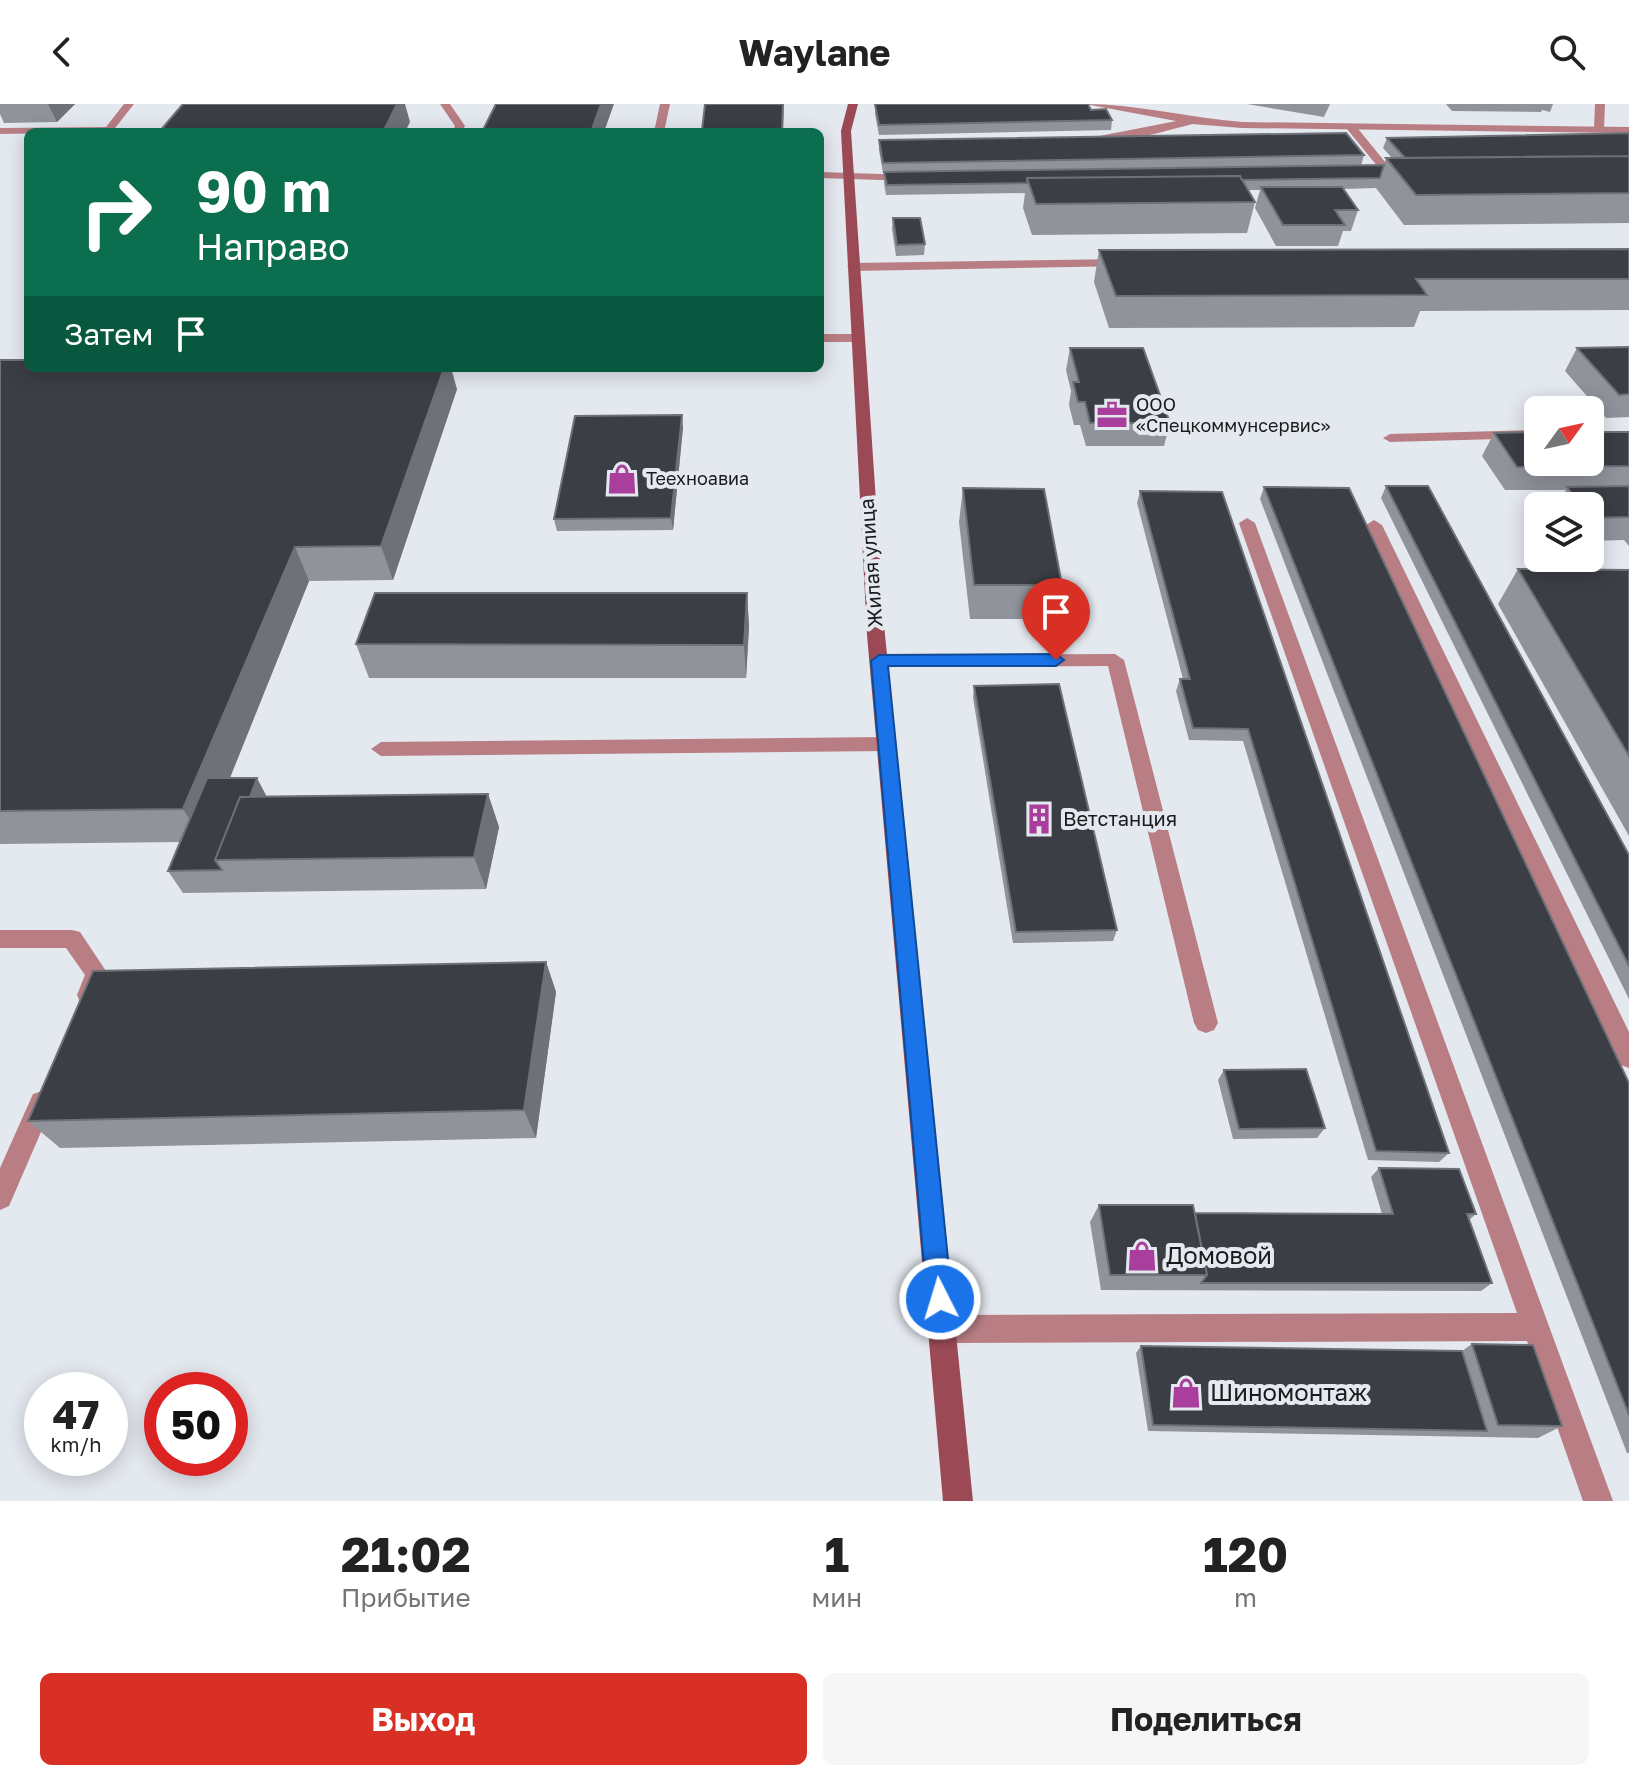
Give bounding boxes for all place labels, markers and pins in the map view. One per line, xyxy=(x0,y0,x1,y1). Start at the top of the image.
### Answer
place label: ООО «Спецкоммунсервис» xyxy=(1136,393,1331,436)
office icon: ООО «Спецкоммунсервис» xyxy=(1095,398,1129,432)
shop icon: Теехноавиа xyxy=(605,462,639,496)
place label: Теехноавиа xyxy=(646,467,749,489)
pin xyxy=(1022,578,1090,660)
building icon: Ветстанция xyxy=(1022,802,1056,836)
place label: Ветстанция xyxy=(1063,806,1177,830)
shop icon: Домовой xyxy=(1125,1239,1159,1273)
place label: Домовой xyxy=(1166,1240,1272,1269)
shop icon: Шиномонтаж xyxy=(1169,1376,1203,1410)
place label: Шиномонтаж xyxy=(1210,1377,1367,1406)

